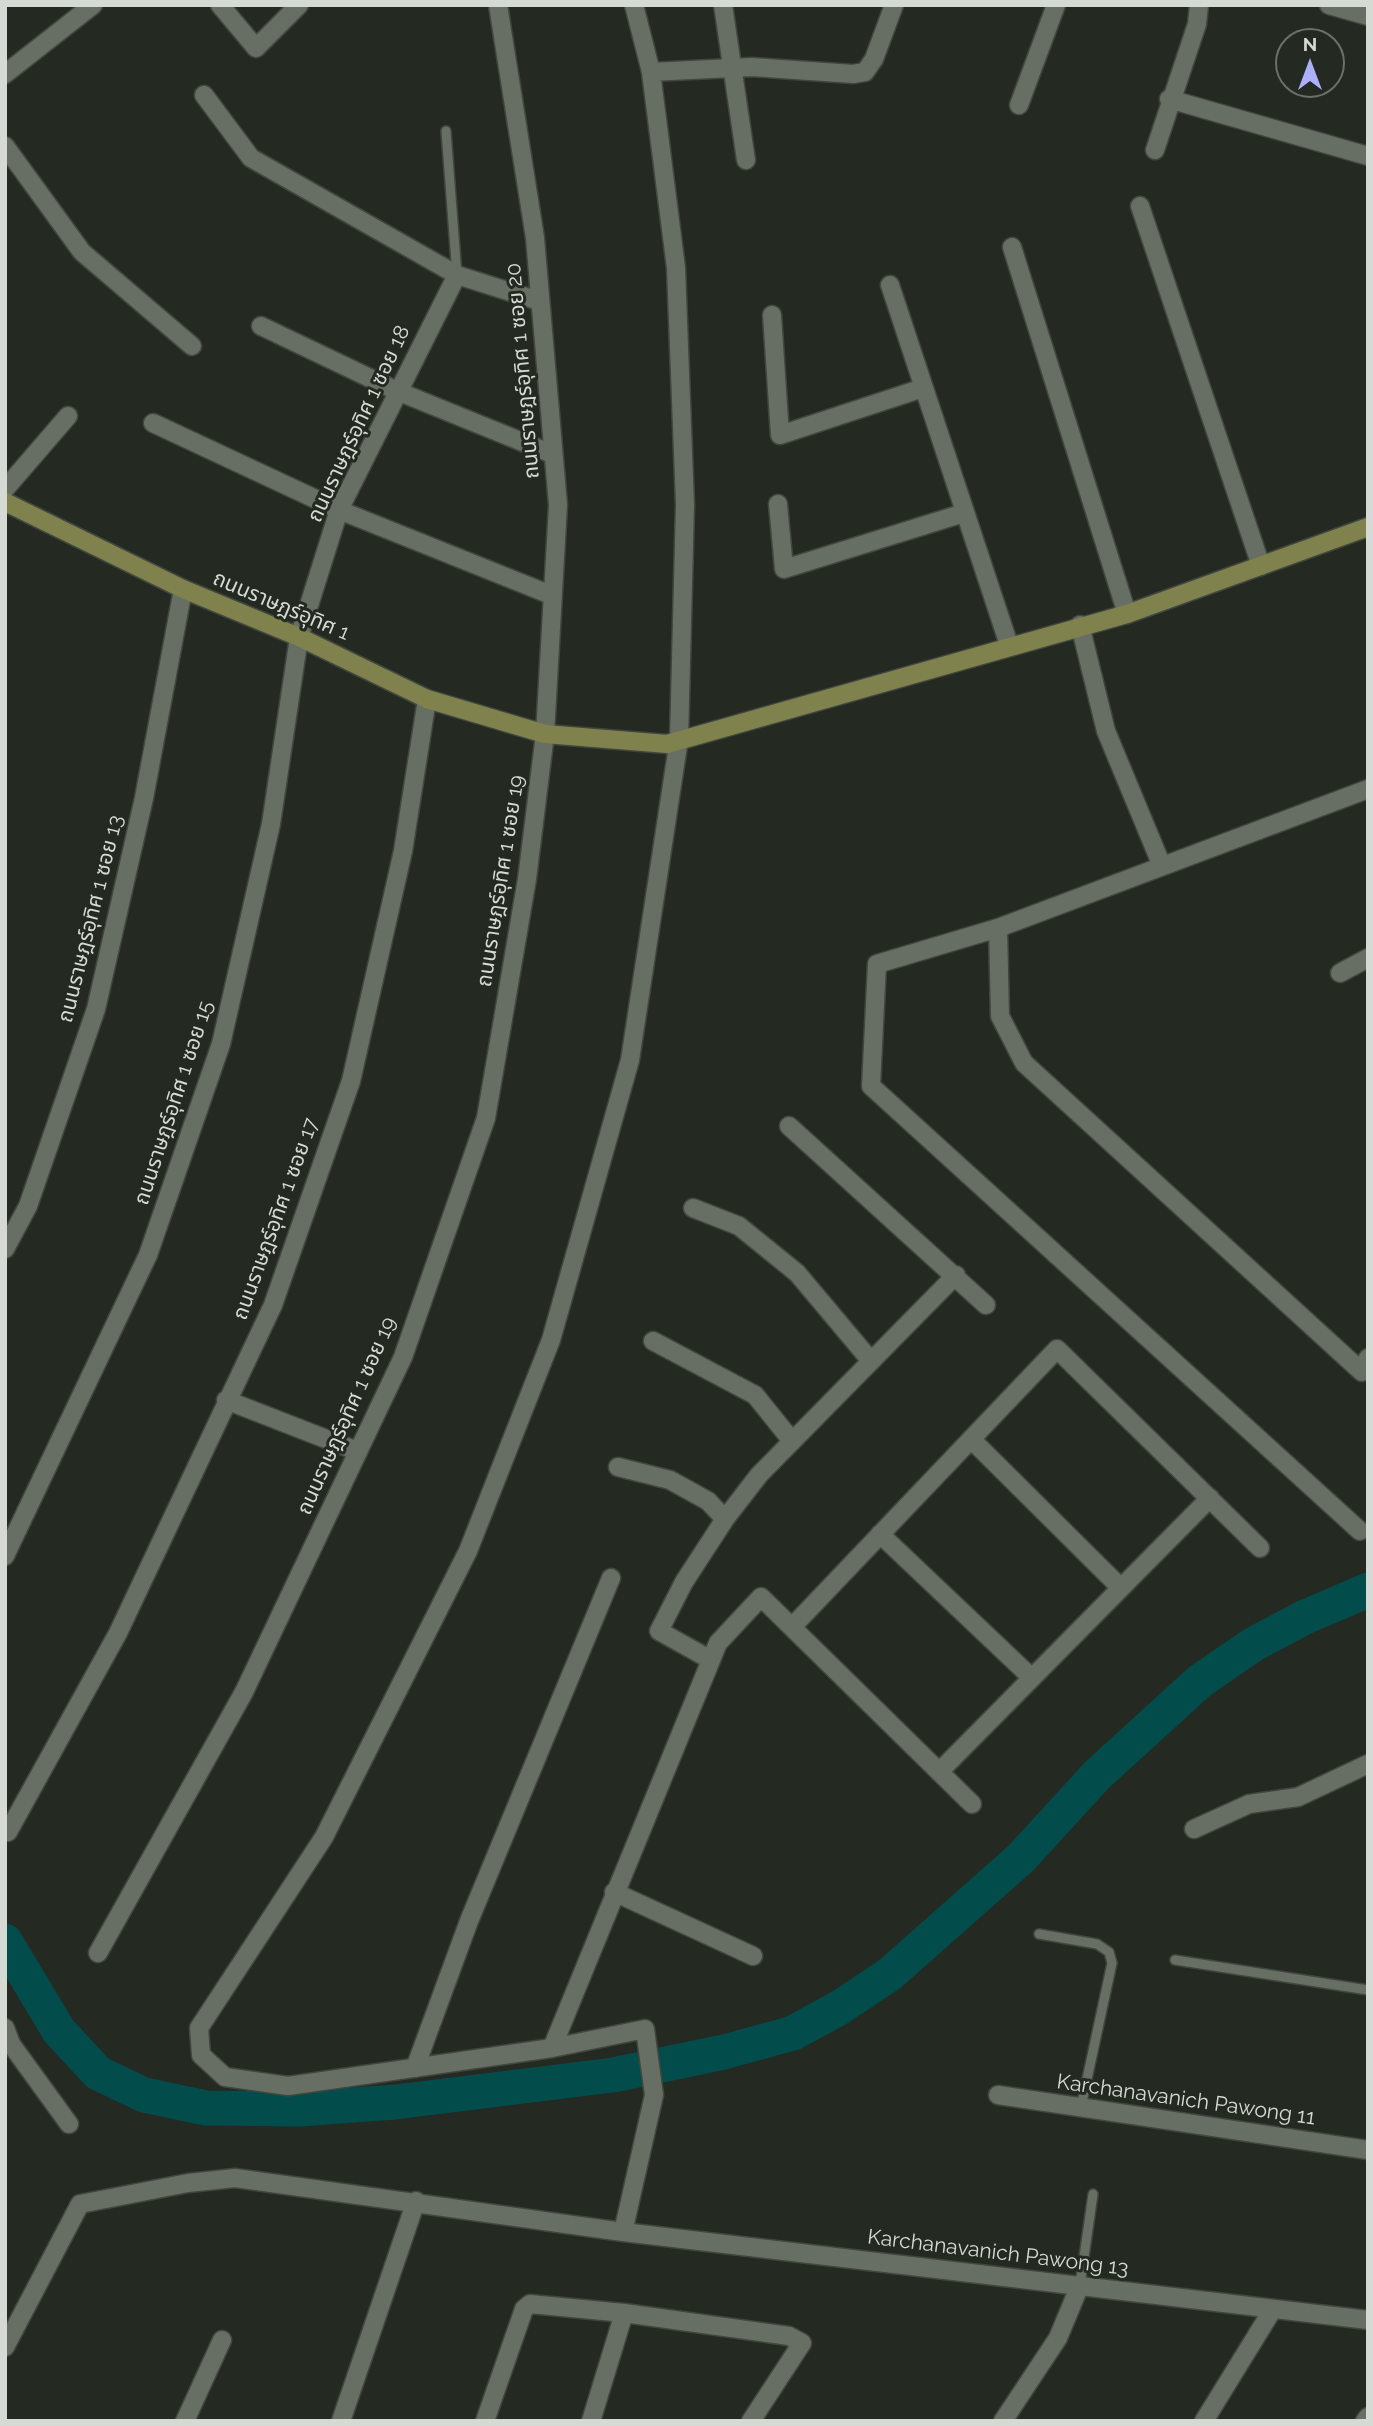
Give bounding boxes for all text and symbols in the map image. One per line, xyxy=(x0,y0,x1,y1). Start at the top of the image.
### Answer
north arrow xyxy=(1275,28,1345,98)
text: N xyxy=(1303,33,1317,55)
street label: ถนนราษฎร์อุทิศ 1 ซอย 20 xyxy=(501,262,545,480)
street label: ถนนราษฎร์อุทิศ 1 ซอย 18 xyxy=(302,322,416,526)
street label: ถนนราษฎร์อุทิศ 1 xyxy=(209,566,353,646)
street label: ถนนราษฎร์อุทิศ 1 ซอย 19 xyxy=(472,773,530,989)
street label: ถนนราษฎร์อุทิศ 1 ซอย 13 xyxy=(53,813,129,1025)
street label: ถนนราษฎร์อุทิศ 1 ซอย 15 xyxy=(129,998,219,1208)
street label: ถนนราษฎร์อุทิศ 1 ซอย 17 xyxy=(228,1115,324,1323)
street label: ถนนราษฎร์อุทิศ 1 ซอย 19 xyxy=(292,1313,402,1519)
street label: Karchanavanich Pawong 11 xyxy=(1055,2069,1317,2131)
street label: Karchanavanich Pawong 13 xyxy=(866,2224,1130,2282)

